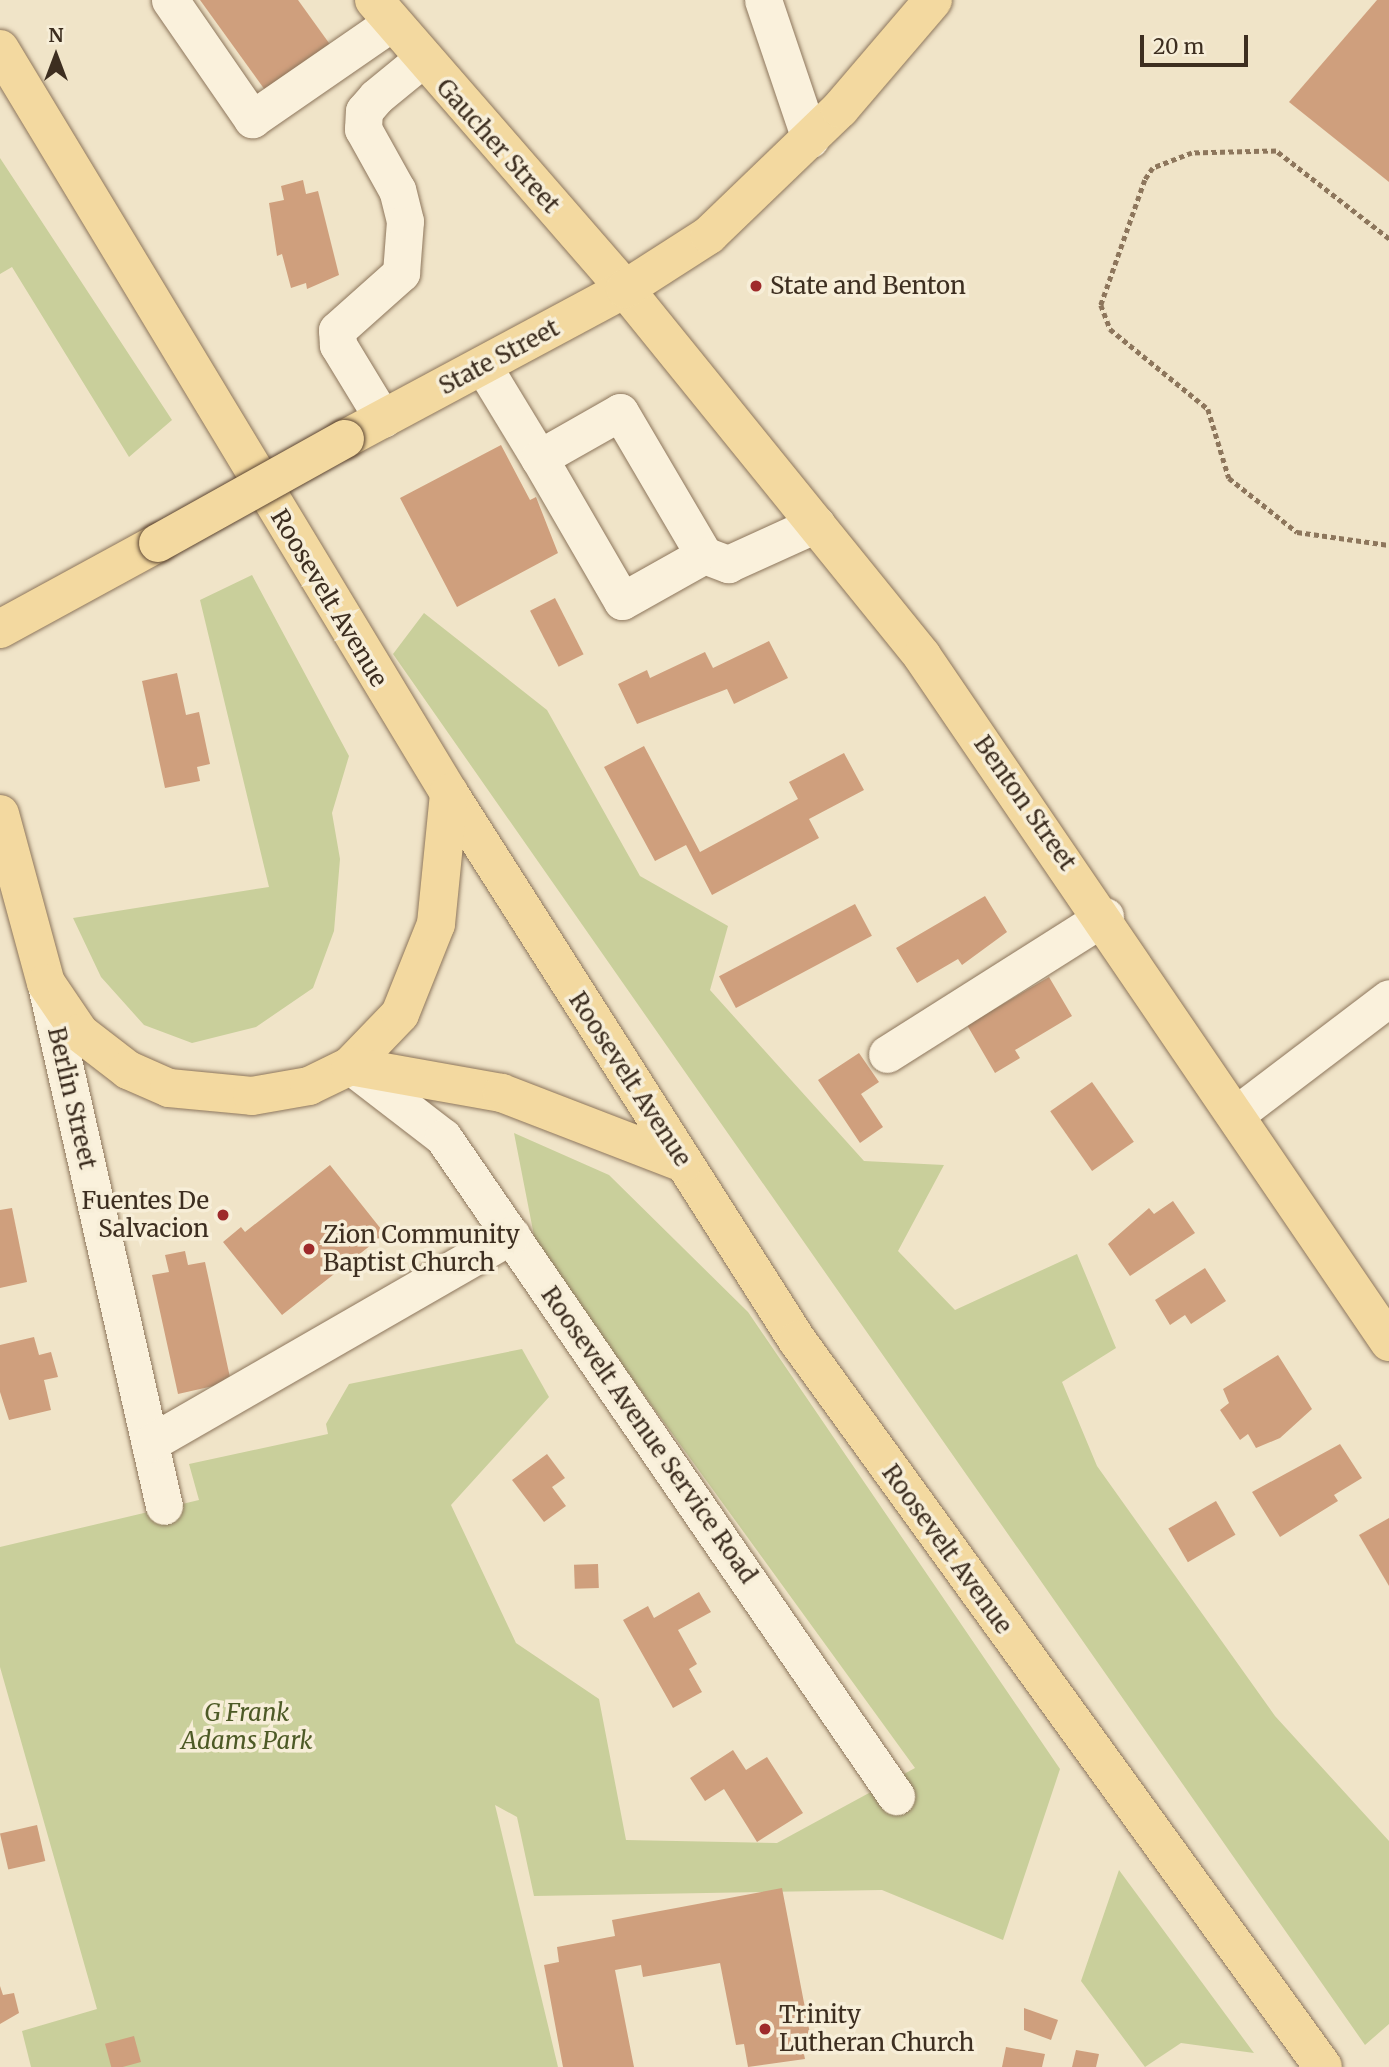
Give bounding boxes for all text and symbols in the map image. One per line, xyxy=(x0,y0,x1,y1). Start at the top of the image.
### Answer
north arrow xyxy=(21,21,91,91)
scale bar xyxy=(1144,21,1252,65)
text: N xyxy=(48,23,64,47)
text: 20 m xyxy=(1153,33,1204,60)
street label: Gaucher Street xyxy=(430,73,566,219)
place label: State and Benton xyxy=(770,272,966,300)
marker: State and Benton xyxy=(748,278,764,294)
street label: State Street xyxy=(434,313,564,401)
street label: Roosevelt Avenue xyxy=(265,504,393,692)
street label: Benton Street xyxy=(968,730,1082,876)
street label: Roosevelt Avenue xyxy=(563,986,697,1172)
street label: Berlin Street xyxy=(42,1024,102,1172)
place label: Fuentes De Salvacion xyxy=(82,1187,209,1243)
marker: Fuentes De Salvacion xyxy=(215,1207,231,1223)
place label: Zion Community Baptist Church xyxy=(323,1221,520,1277)
marker: Zion Community Baptist Church xyxy=(301,1241,317,1257)
street label: Roosevelt Avenue Service Road xyxy=(535,1281,763,1589)
street label: Roosevelt Avenue xyxy=(876,1459,1018,1639)
park label: G Frank Adams Park xyxy=(181,1699,313,1755)
place label: Trinity Lutheran Church xyxy=(779,2001,975,2057)
marker: Trinity Lutheran Church xyxy=(757,2021,773,2037)

